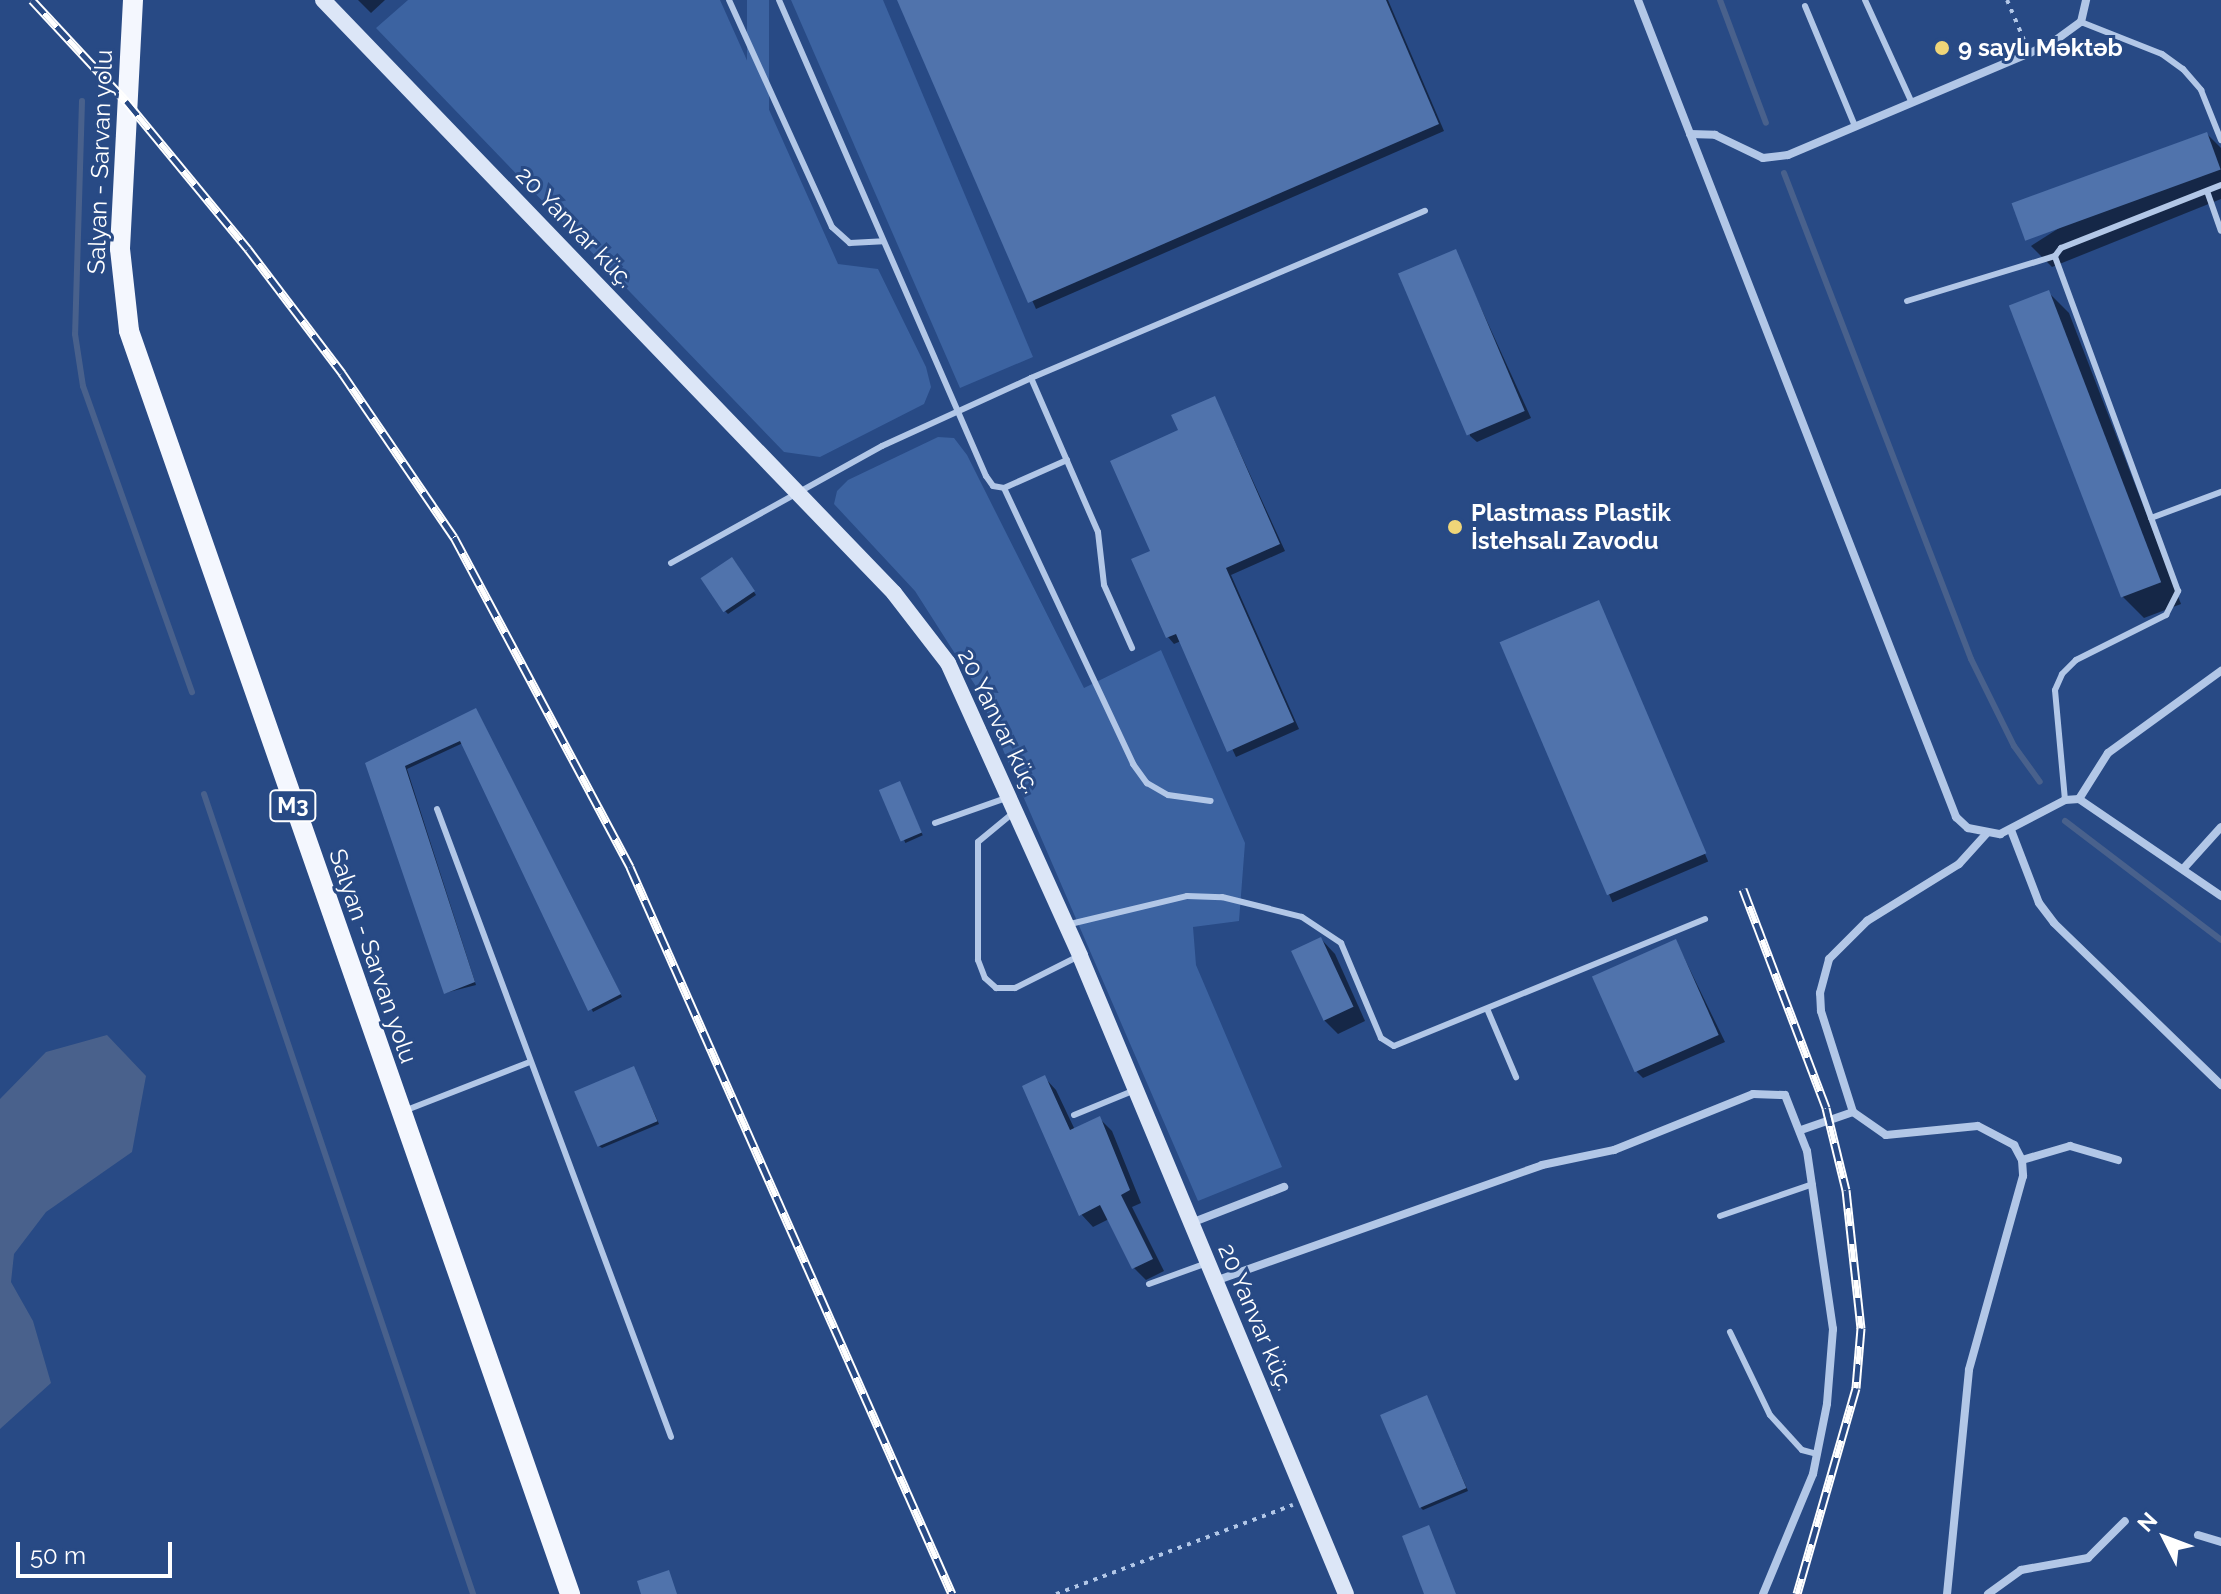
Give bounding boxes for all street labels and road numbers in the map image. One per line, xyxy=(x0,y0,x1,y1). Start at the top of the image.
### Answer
street label: Salyan - Sarvan yolu xyxy=(82,49,118,275)
street label: 20 Yanvar küç. xyxy=(510,160,640,294)
street label: 20 Yanvar küç. xyxy=(951,644,1047,798)
road number: M3 xyxy=(269,788,317,824)
street label: Salyan - Sarvan yolu xyxy=(323,845,423,1067)
street label: 20 Yanvar küç. xyxy=(1212,1238,1300,1396)

